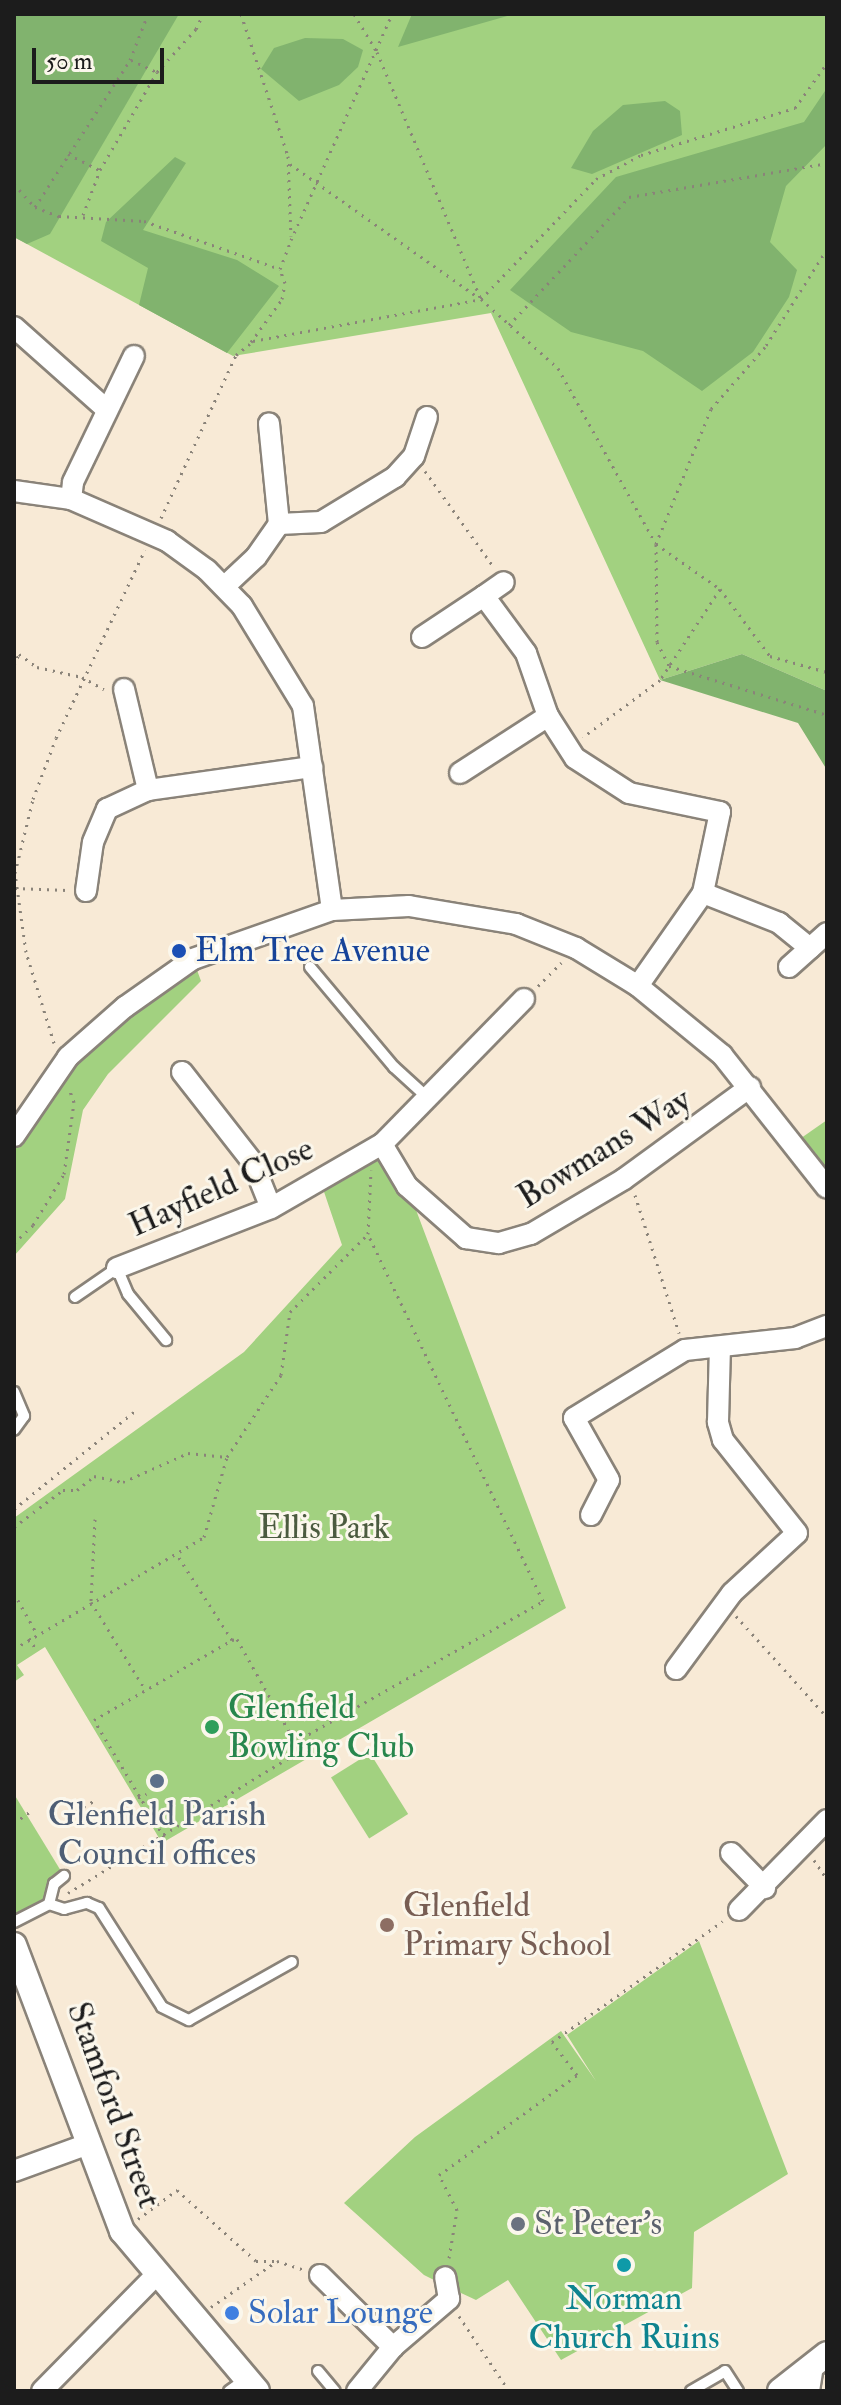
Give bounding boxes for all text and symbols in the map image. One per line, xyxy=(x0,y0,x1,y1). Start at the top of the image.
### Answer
scale bar xyxy=(36,32,168,82)
text: 50 m xyxy=(46,46,92,77)
place label: Elm Tree Avenue xyxy=(195,931,430,971)
marker: Elm Tree Avenue xyxy=(170,942,188,960)
street label: Bowmans Way xyxy=(510,1079,698,1217)
street label: Hayfield Close xyxy=(122,1128,320,1246)
park label: Ellis Park xyxy=(258,1508,390,1548)
place label: Glenfield Bowling Club xyxy=(228,1687,414,1766)
marker: Glenfield Bowling Club xyxy=(203,1718,221,1736)
marker: Glenfield Parish Council offices xyxy=(148,1772,166,1790)
place label: Glenfield Parish Council offices xyxy=(48,1794,266,1874)
place label: Glenfield Primary School xyxy=(403,1885,611,1964)
marker: Glenfield Primary School xyxy=(378,1916,396,1934)
street label: Stamford Street xyxy=(58,1997,170,2213)
place label: St Peter's xyxy=(534,2204,662,2244)
marker: St Peter's xyxy=(509,2215,527,2233)
marker: Norman Church Ruins xyxy=(615,2256,633,2274)
place label: Norman Church Ruins xyxy=(528,2278,720,2358)
place label: Solar Lounge xyxy=(248,2293,433,2333)
marker: Solar Lounge xyxy=(223,2304,241,2322)

